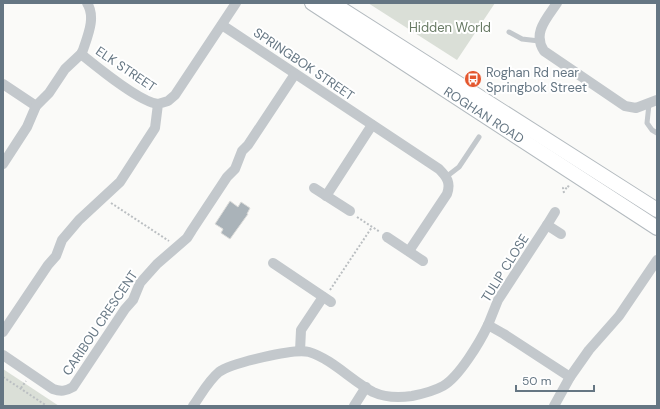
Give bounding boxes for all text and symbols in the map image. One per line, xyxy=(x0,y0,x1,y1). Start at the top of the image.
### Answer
park label: Hidden World xyxy=(409,19,491,36)
street label: SPRINGBOK STREET xyxy=(250,24,358,104)
street label: ELK STREET xyxy=(92,42,160,96)
place label: Roghan Rd near Springbok Street xyxy=(486,64,587,96)
bus stop icon: Roghan Rd near Springbok Street xyxy=(463,69,483,89)
street label: ROGHAN ROAD xyxy=(441,83,527,147)
street label: TULIP CLOSE xyxy=(477,231,533,305)
street label: CARIBOU CRESCENT xyxy=(58,267,142,379)
scale bar xyxy=(516,367,594,393)
text: 50 m xyxy=(522,373,551,389)

